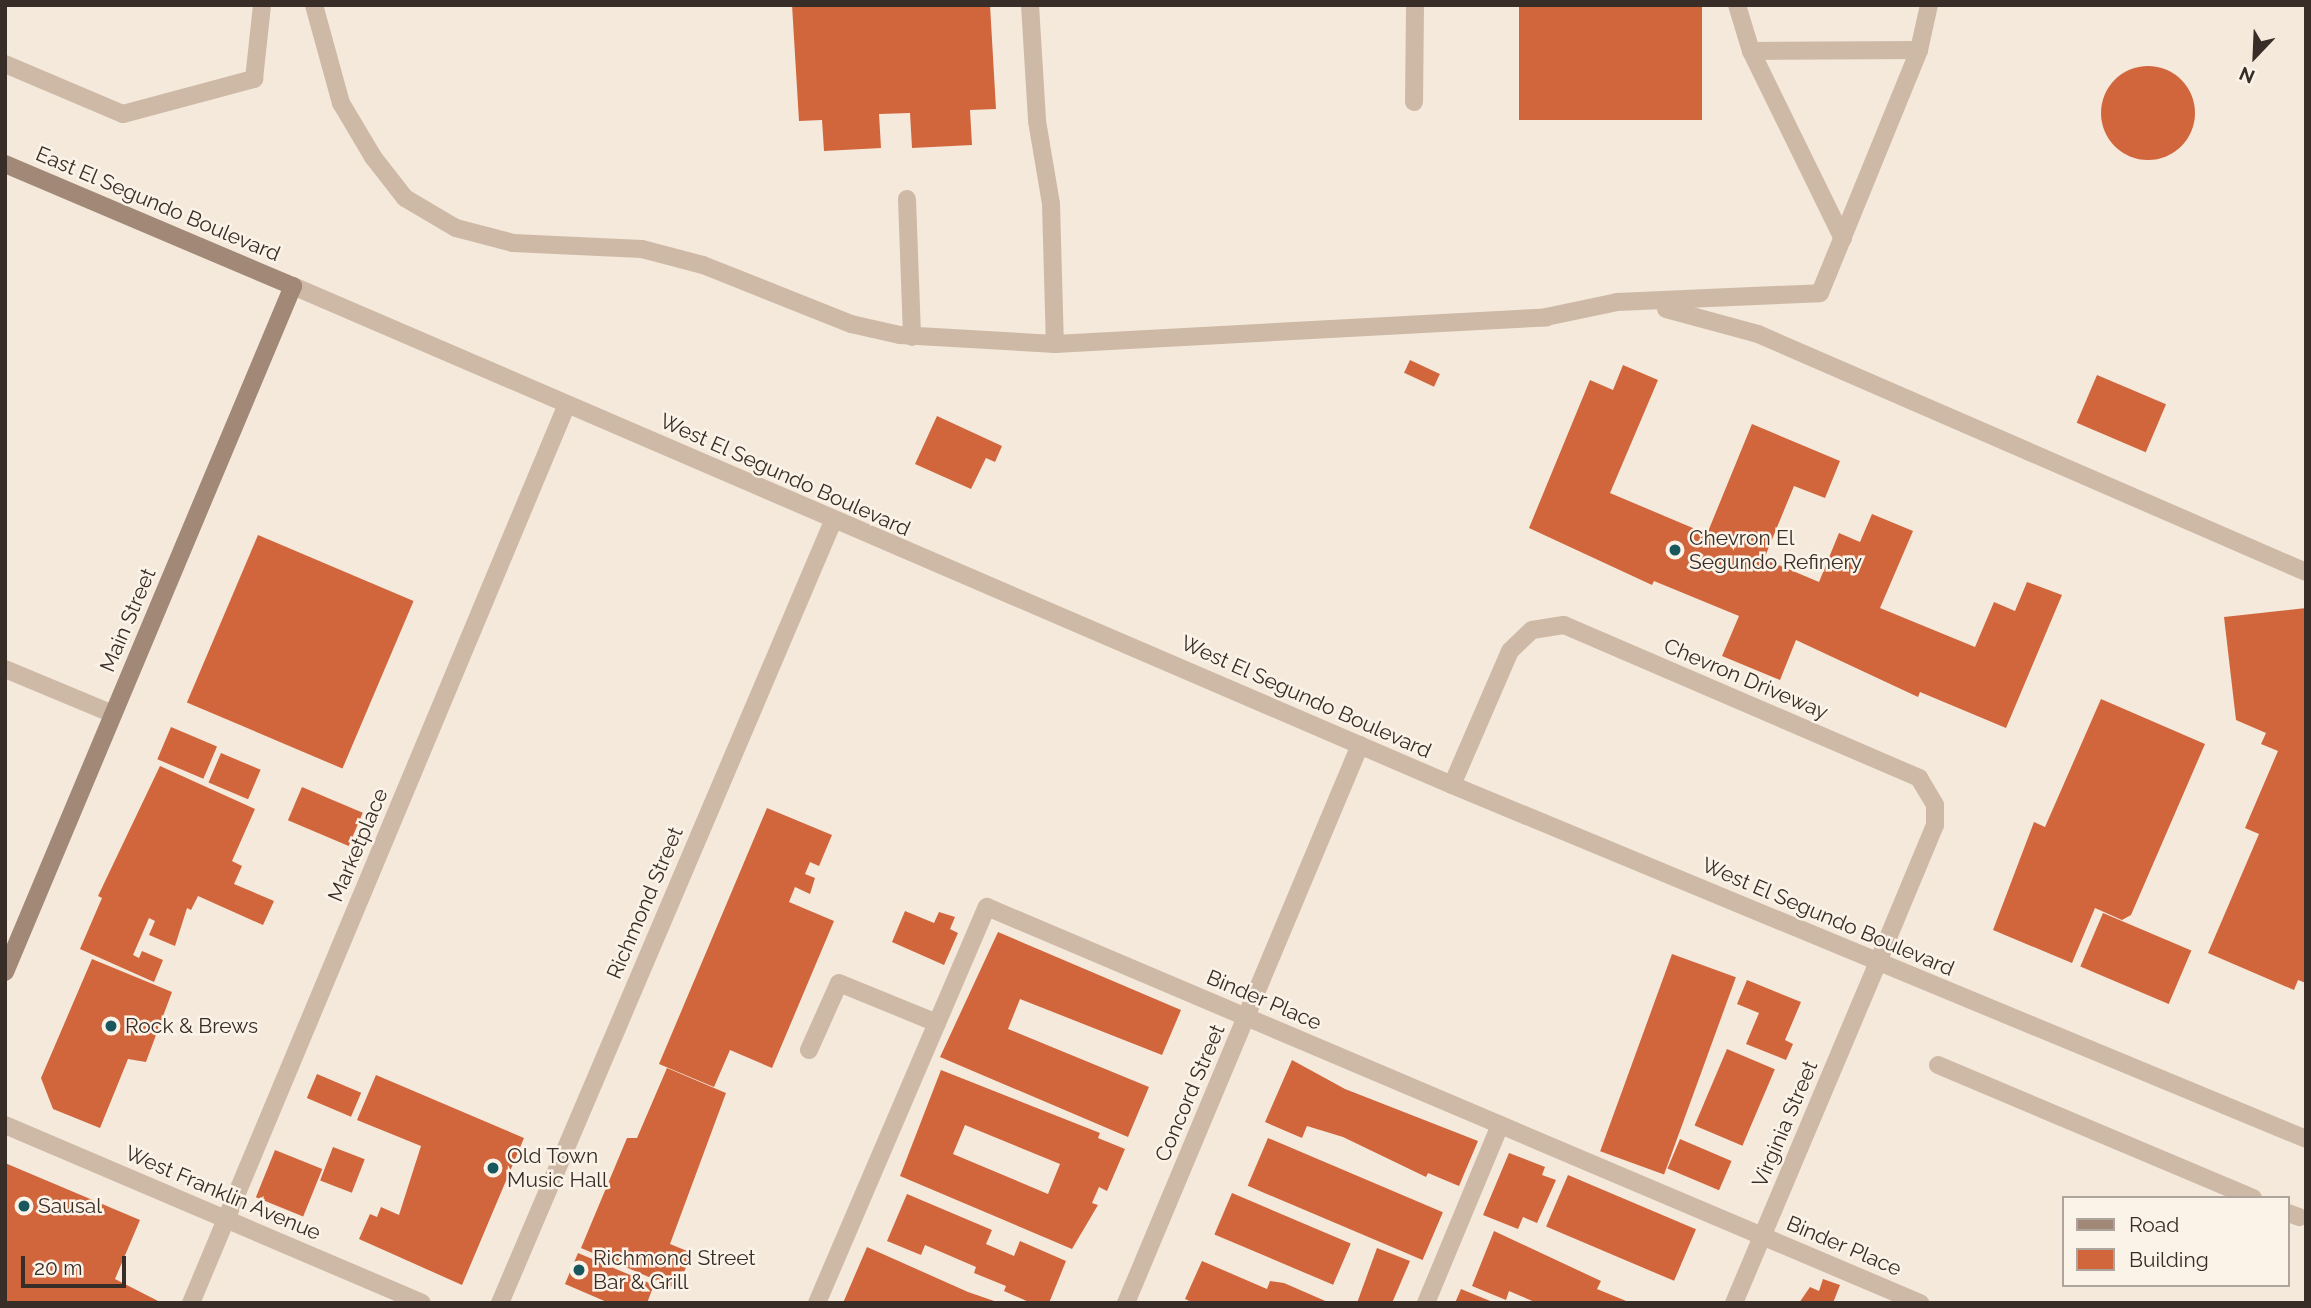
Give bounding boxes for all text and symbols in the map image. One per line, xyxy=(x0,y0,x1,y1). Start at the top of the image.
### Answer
north arrow xyxy=(2220,21,2290,91)
text: N xyxy=(2236,62,2258,88)
street label: East El Segundo Boulevard xyxy=(32,141,284,267)
street label: West El Segundo Boulevard xyxy=(656,408,914,542)
place label: Chevron El Segundo Refinery xyxy=(1689,525,1862,575)
marker: Chevron El Segundo Refinery xyxy=(1667,542,1683,558)
street label: Main Street xyxy=(95,564,161,676)
street label: West El Segundo Boulevard xyxy=(1177,630,1435,764)
street label: Chevron Driveway xyxy=(1660,633,1832,725)
street label: Marketplace xyxy=(323,784,393,906)
street label: Richmond Street xyxy=(602,823,688,983)
street label: West El Segundo Boulevard xyxy=(1698,852,1958,982)
street label: Binder Place xyxy=(1203,964,1325,1036)
place label: Rock & Brews xyxy=(125,1013,258,1039)
marker: Rock & Brews xyxy=(103,1018,119,1034)
street label: Concord Street xyxy=(1150,1021,1230,1165)
street label: Virginia Street xyxy=(1747,1057,1823,1191)
street label: West Franklin Avenue xyxy=(121,1140,325,1246)
place label: Old Town Music Hall xyxy=(507,1143,608,1193)
marker: Old Town Music Hall xyxy=(485,1160,501,1176)
place label: Sausal xyxy=(38,1193,102,1219)
legend xyxy=(2062,1196,2290,1287)
marker: Sausal xyxy=(16,1198,32,1214)
street label: Binder Place xyxy=(1783,1210,1905,1282)
text: Road xyxy=(2129,1212,2179,1237)
scale bar xyxy=(24,1242,130,1286)
place label: Richmond Street Bar & Grill xyxy=(593,1245,756,1295)
text: Building xyxy=(2129,1247,2209,1272)
text: 20 m xyxy=(34,1255,82,1280)
marker: Richmond Street Bar & Grill xyxy=(571,1262,587,1278)

